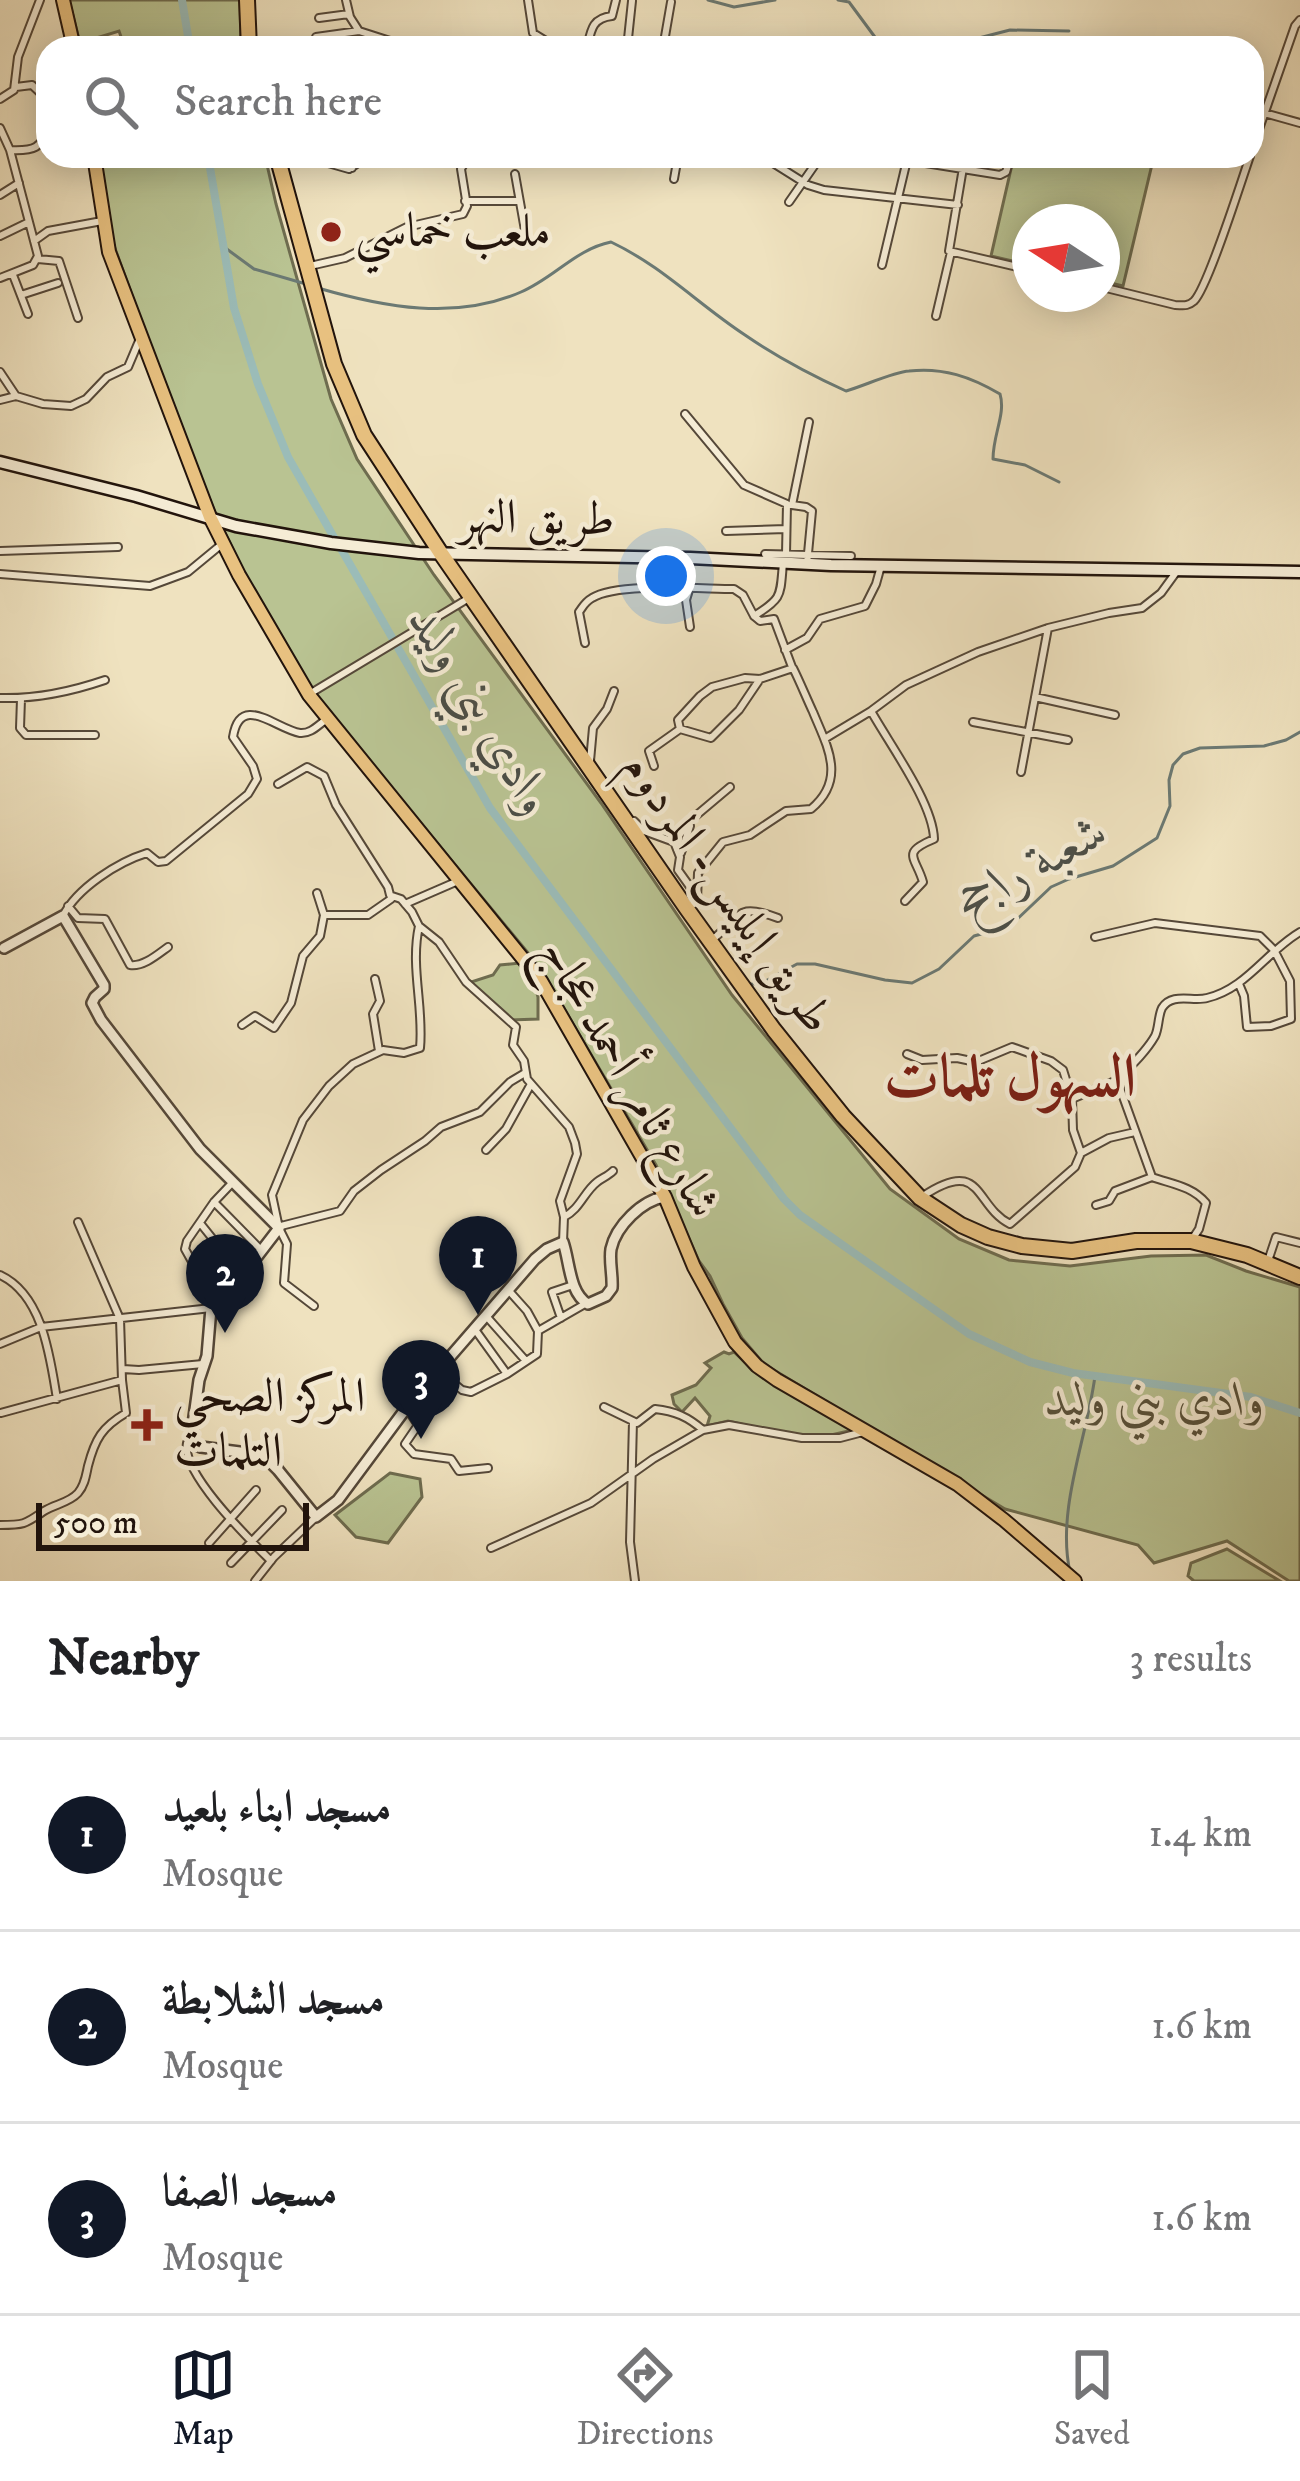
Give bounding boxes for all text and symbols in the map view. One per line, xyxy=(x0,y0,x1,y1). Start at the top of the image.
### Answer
search box xyxy=(36,36,1264,168)
icon: search xyxy=(78,69,144,135)
text: Search here xyxy=(174,74,382,130)
place label: ملعب خماسي xyxy=(355,202,551,274)
north arrow xyxy=(1012,204,1120,312)
marker: ملعب خماسي xyxy=(318,219,344,245)
street label: طريق النهر xyxy=(454,488,615,550)
your location xyxy=(636,546,696,606)
water label: وادي بني وليد xyxy=(383,594,568,833)
street label: طريق إيليس- المردوم xyxy=(600,740,846,1051)
water label: شعبة راجح xyxy=(944,799,1124,943)
street label: شارع ثامر أحمد عجاج xyxy=(516,924,739,1234)
district label: السهول تلمات xyxy=(884,1041,1136,1116)
pin: 1 xyxy=(439,1216,517,1315)
pin: 2 xyxy=(186,1234,264,1333)
pin: 3 xyxy=(382,1340,460,1439)
place label: المركز الصحي التلمات xyxy=(174,1367,365,1482)
park label: وادي بني وليد xyxy=(1045,1371,1265,1441)
marker: المركز الصحي التلمات xyxy=(131,1409,163,1441)
scale bar xyxy=(36,1497,309,1550)
text: 500 m xyxy=(54,1503,138,1544)
text: Nearby xyxy=(48,1627,199,1691)
text: 3 results xyxy=(1129,1635,1252,1684)
text: مسجد ابناء بلعيد xyxy=(162,1780,392,1836)
text: 1 xyxy=(80,1810,94,1859)
text: 1.4 km xyxy=(1149,1810,1252,1859)
text: Mosque xyxy=(162,1850,283,1899)
text: مسجد الشلابطة xyxy=(162,1972,385,2028)
text: 2 xyxy=(77,2002,97,2051)
text: 1.6 km xyxy=(1151,2002,1252,2051)
text: Mosque xyxy=(162,2042,283,2091)
text: مسجد الصفا xyxy=(162,2164,337,2220)
text: 3 xyxy=(80,2194,94,2243)
text: 1.6 km xyxy=(1151,2194,1252,2243)
text: Mosque xyxy=(162,2234,283,2283)
tab: Map xyxy=(170,2342,236,2455)
tab: Directions xyxy=(577,2342,713,2455)
tab: Saved xyxy=(1054,2342,1130,2455)

